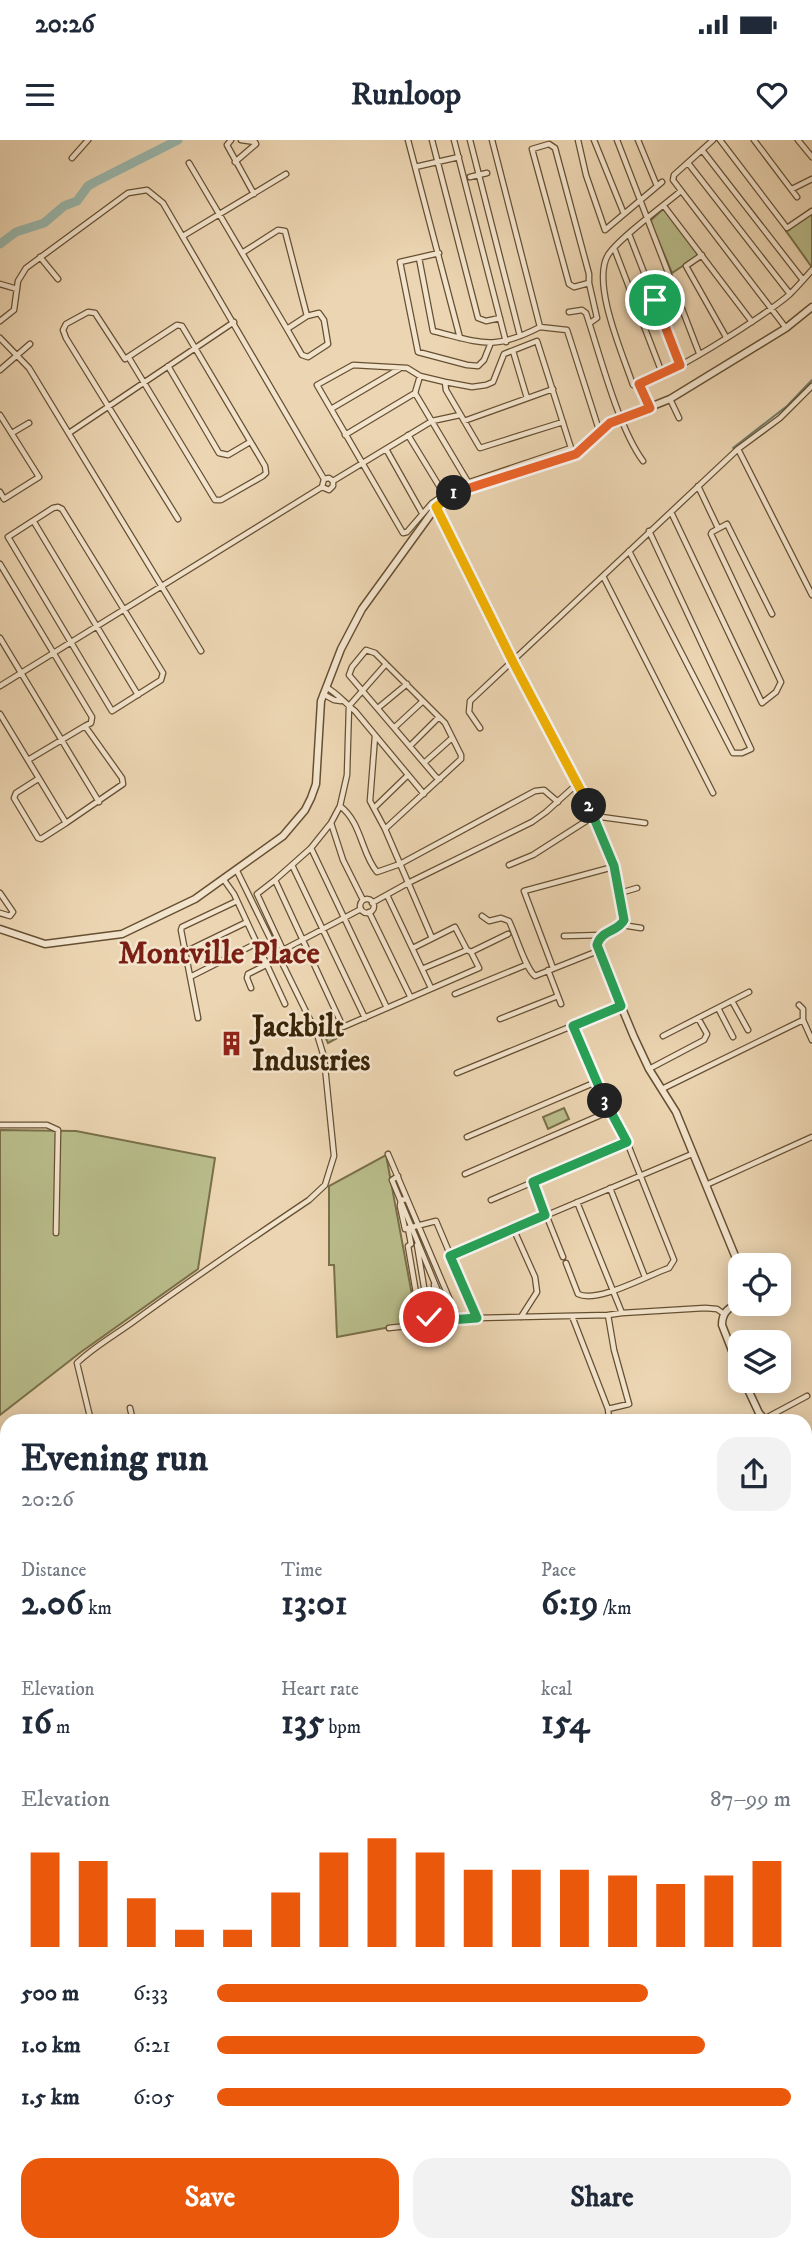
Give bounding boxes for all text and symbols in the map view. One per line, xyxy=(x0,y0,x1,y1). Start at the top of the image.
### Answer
text: 20:26 xyxy=(35,8,95,41)
text: Runloop xyxy=(351,75,461,115)
icon: menu xyxy=(21,76,59,114)
icon: heart xyxy=(753,76,791,114)
pin xyxy=(625,270,685,330)
icon: arrive xyxy=(636,281,674,319)
pin: 1 xyxy=(436,476,472,510)
text: 1 xyxy=(450,481,457,504)
pin: 2 xyxy=(572,788,606,824)
text: 2 xyxy=(584,794,593,817)
district label: Montville Place xyxy=(118,934,320,974)
place label: Jackbilt Industries xyxy=(249,1009,370,1080)
building icon: Jackbilt Industries xyxy=(218,1029,246,1057)
pin: 3 xyxy=(588,1084,622,1118)
text: 3 xyxy=(601,1089,608,1112)
map controls xyxy=(728,1253,791,1393)
button: locate xyxy=(728,1253,791,1316)
pin xyxy=(399,1287,459,1347)
icon: check xyxy=(410,1298,448,1336)
button: layers xyxy=(728,1330,791,1393)
text: Evening run xyxy=(21,1435,208,1483)
button: share xyxy=(717,1437,791,1511)
text: 20:26 xyxy=(21,1485,74,1514)
text: Distance xyxy=(21,1559,86,1582)
text: Time xyxy=(281,1559,322,1582)
text: Pace xyxy=(541,1559,576,1582)
text: 2.06 xyxy=(21,1582,84,1626)
text: 13:01 xyxy=(281,1582,348,1626)
text: 6:19 xyxy=(541,1582,599,1626)
text: km xyxy=(84,1597,112,1620)
text: /km xyxy=(599,1597,632,1620)
text: Elevation xyxy=(21,1678,95,1701)
text: Heart rate xyxy=(281,1678,359,1701)
text: kcal xyxy=(541,1678,572,1701)
text: 16 xyxy=(21,1701,52,1745)
text: 135 xyxy=(281,1701,324,1745)
text: 154 xyxy=(541,1701,589,1745)
text: m xyxy=(52,1716,70,1739)
text: bpm xyxy=(324,1716,361,1739)
text: Elevation xyxy=(21,1785,110,1814)
text: 87–99 m xyxy=(710,1785,791,1814)
text: 500 m xyxy=(21,1979,79,2008)
text: 6:33 xyxy=(133,1979,168,2008)
text: 1.0 km xyxy=(21,2031,81,2060)
text: 6:21 xyxy=(133,2031,171,2060)
text: 1.5 km xyxy=(21,2083,80,2112)
text: 6:05 xyxy=(133,2083,175,2112)
button: Save xyxy=(21,2158,399,2238)
button: Share xyxy=(413,2158,791,2238)

